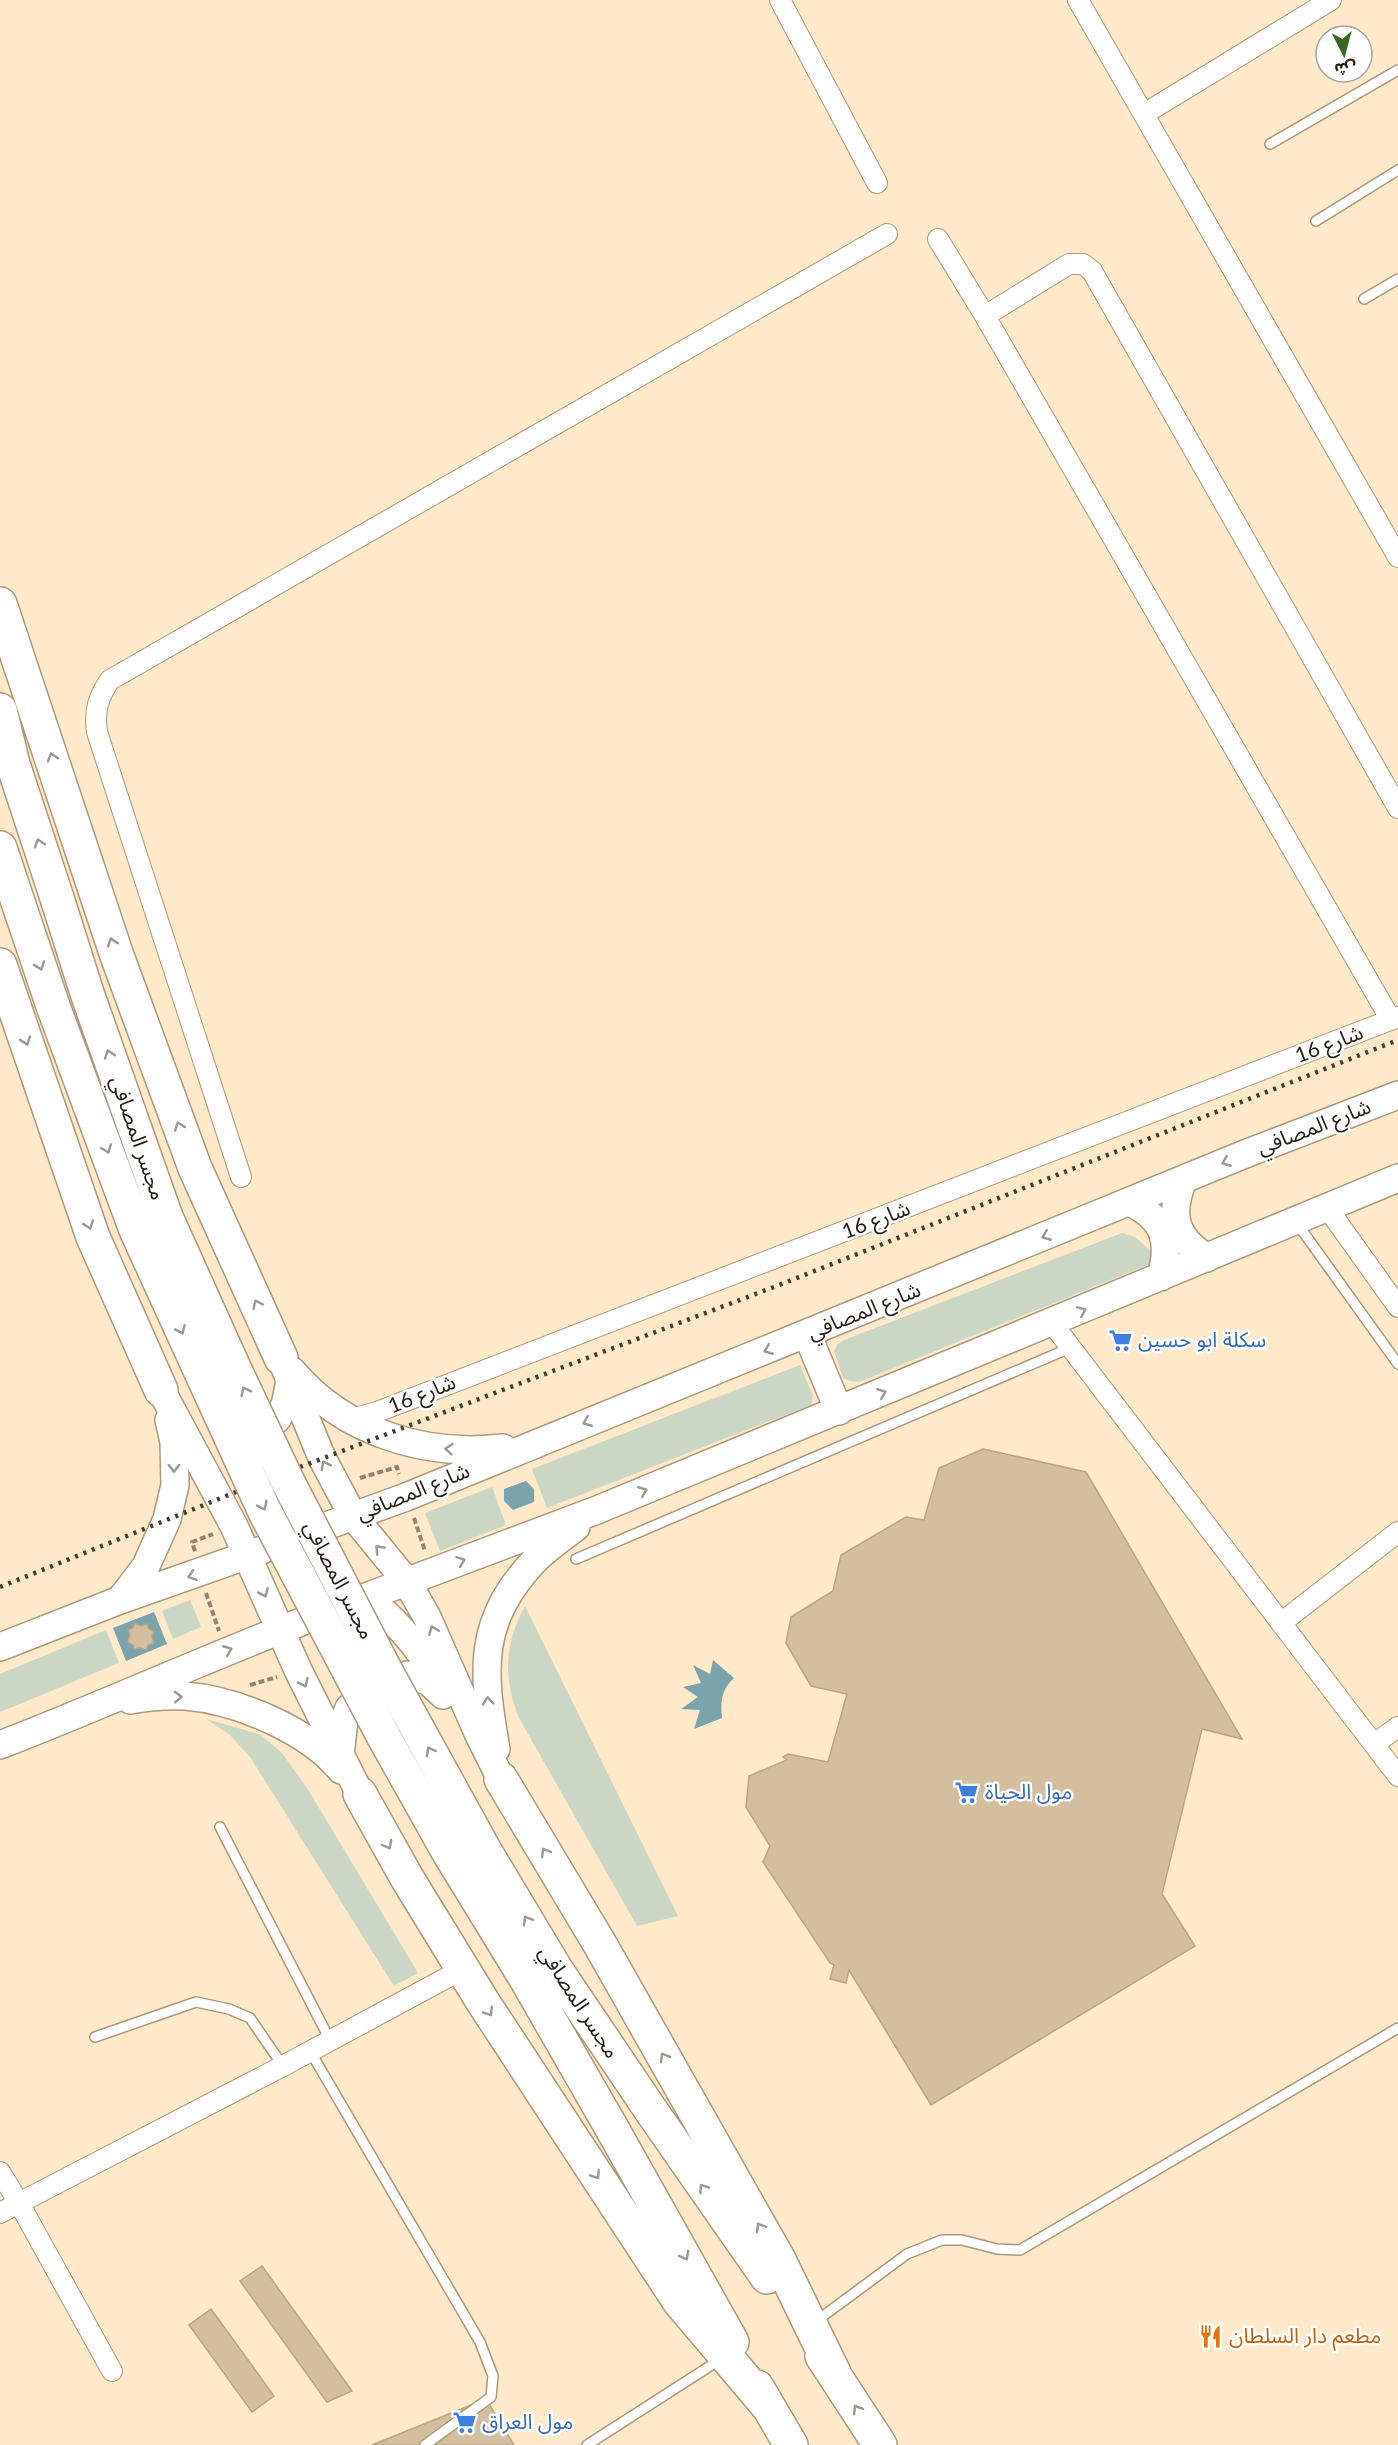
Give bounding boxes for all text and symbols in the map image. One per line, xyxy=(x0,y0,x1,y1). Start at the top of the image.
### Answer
north arrow xyxy=(1314,24,1374,84)
text: ش xyxy=(1334,58,1358,80)
one-way arrow xyxy=(46,752,59,763)
one-way arrow xyxy=(34,838,46,849)
one-way arrow xyxy=(107,937,120,948)
one-way arrow xyxy=(33,960,45,971)
street label: شارع 16 xyxy=(1291,1018,1367,1071)
one-way arrow xyxy=(18,1035,31,1046)
one-way arrow xyxy=(103,1049,116,1060)
street label: مجسر المصافي xyxy=(102,1072,172,1204)
street label: شارع المصافي xyxy=(1253,1092,1376,1163)
one-way arrow xyxy=(173,1121,186,1132)
one-way arrow xyxy=(99,1144,112,1154)
one-way arrow xyxy=(1222,1155,1233,1167)
street label: شارع 16 xyxy=(838,1194,914,1247)
one-way arrow xyxy=(82,1219,95,1230)
one-way arrow xyxy=(1041,1229,1052,1241)
street label: شارع المصافي xyxy=(803,1276,925,1348)
one-way arrow xyxy=(253,1300,265,1311)
one-way arrow xyxy=(1075,1306,1086,1318)
one-way arrow xyxy=(173,1323,185,1334)
place label: سكلة ابو حسين xyxy=(1138,1326,1266,1352)
supermarket icon: سكلة ابو حسين xyxy=(1107,1327,1133,1353)
one-way arrow xyxy=(763,1343,774,1355)
street label: شارع 16 xyxy=(384,1368,460,1421)
one-way arrow xyxy=(240,1386,252,1397)
one-way arrow xyxy=(876,1388,887,1400)
one-way arrow xyxy=(582,1415,593,1427)
one-way arrow xyxy=(445,1443,454,1456)
street label: شارع المصافي xyxy=(352,1457,474,1529)
one-way arrow xyxy=(321,1460,333,1471)
one-way arrow xyxy=(168,1463,180,1472)
one-way arrow xyxy=(637,1486,648,1498)
one-way arrow xyxy=(256,1500,267,1511)
street label: مجسر المصافي xyxy=(295,1516,381,1645)
one-way arrow xyxy=(375,1546,386,1556)
one-way arrow xyxy=(456,1556,466,1569)
one-way arrow xyxy=(187,1568,198,1581)
one-way arrow xyxy=(256,1586,268,1597)
one-way arrow xyxy=(429,1626,441,1637)
one-way arrow xyxy=(222,1645,233,1657)
one-way arrow xyxy=(297,1677,309,1688)
one-way arrow xyxy=(174,1691,183,1703)
one-way arrow xyxy=(482,1696,495,1705)
one-way arrow xyxy=(426,1746,437,1757)
place label: مول الحياة xyxy=(985,1778,1072,1804)
supermarket icon: مول الحياة xyxy=(954,1779,980,1805)
one-way arrow xyxy=(381,1839,392,1849)
one-way arrow xyxy=(540,1848,552,1858)
one-way arrow xyxy=(522,1916,534,1926)
street label: مجسر المصافي xyxy=(530,1940,626,2065)
one-way arrow xyxy=(482,2005,493,2016)
one-way arrow xyxy=(660,2053,671,2063)
one-way arrow xyxy=(589,2168,600,2179)
one-way arrow xyxy=(699,2183,710,2194)
one-way arrow xyxy=(756,2223,767,2233)
one-way arrow xyxy=(678,2250,689,2260)
place label: مطعم دار السلطان xyxy=(1229,2322,1381,2351)
restaurant icon: مطعم دار السلطان xyxy=(1198,2323,1224,2349)
one-way arrow xyxy=(853,2405,864,2416)
place label: مول العراق xyxy=(482,2408,573,2434)
supermarket icon: مول العراق xyxy=(451,2409,477,2435)

